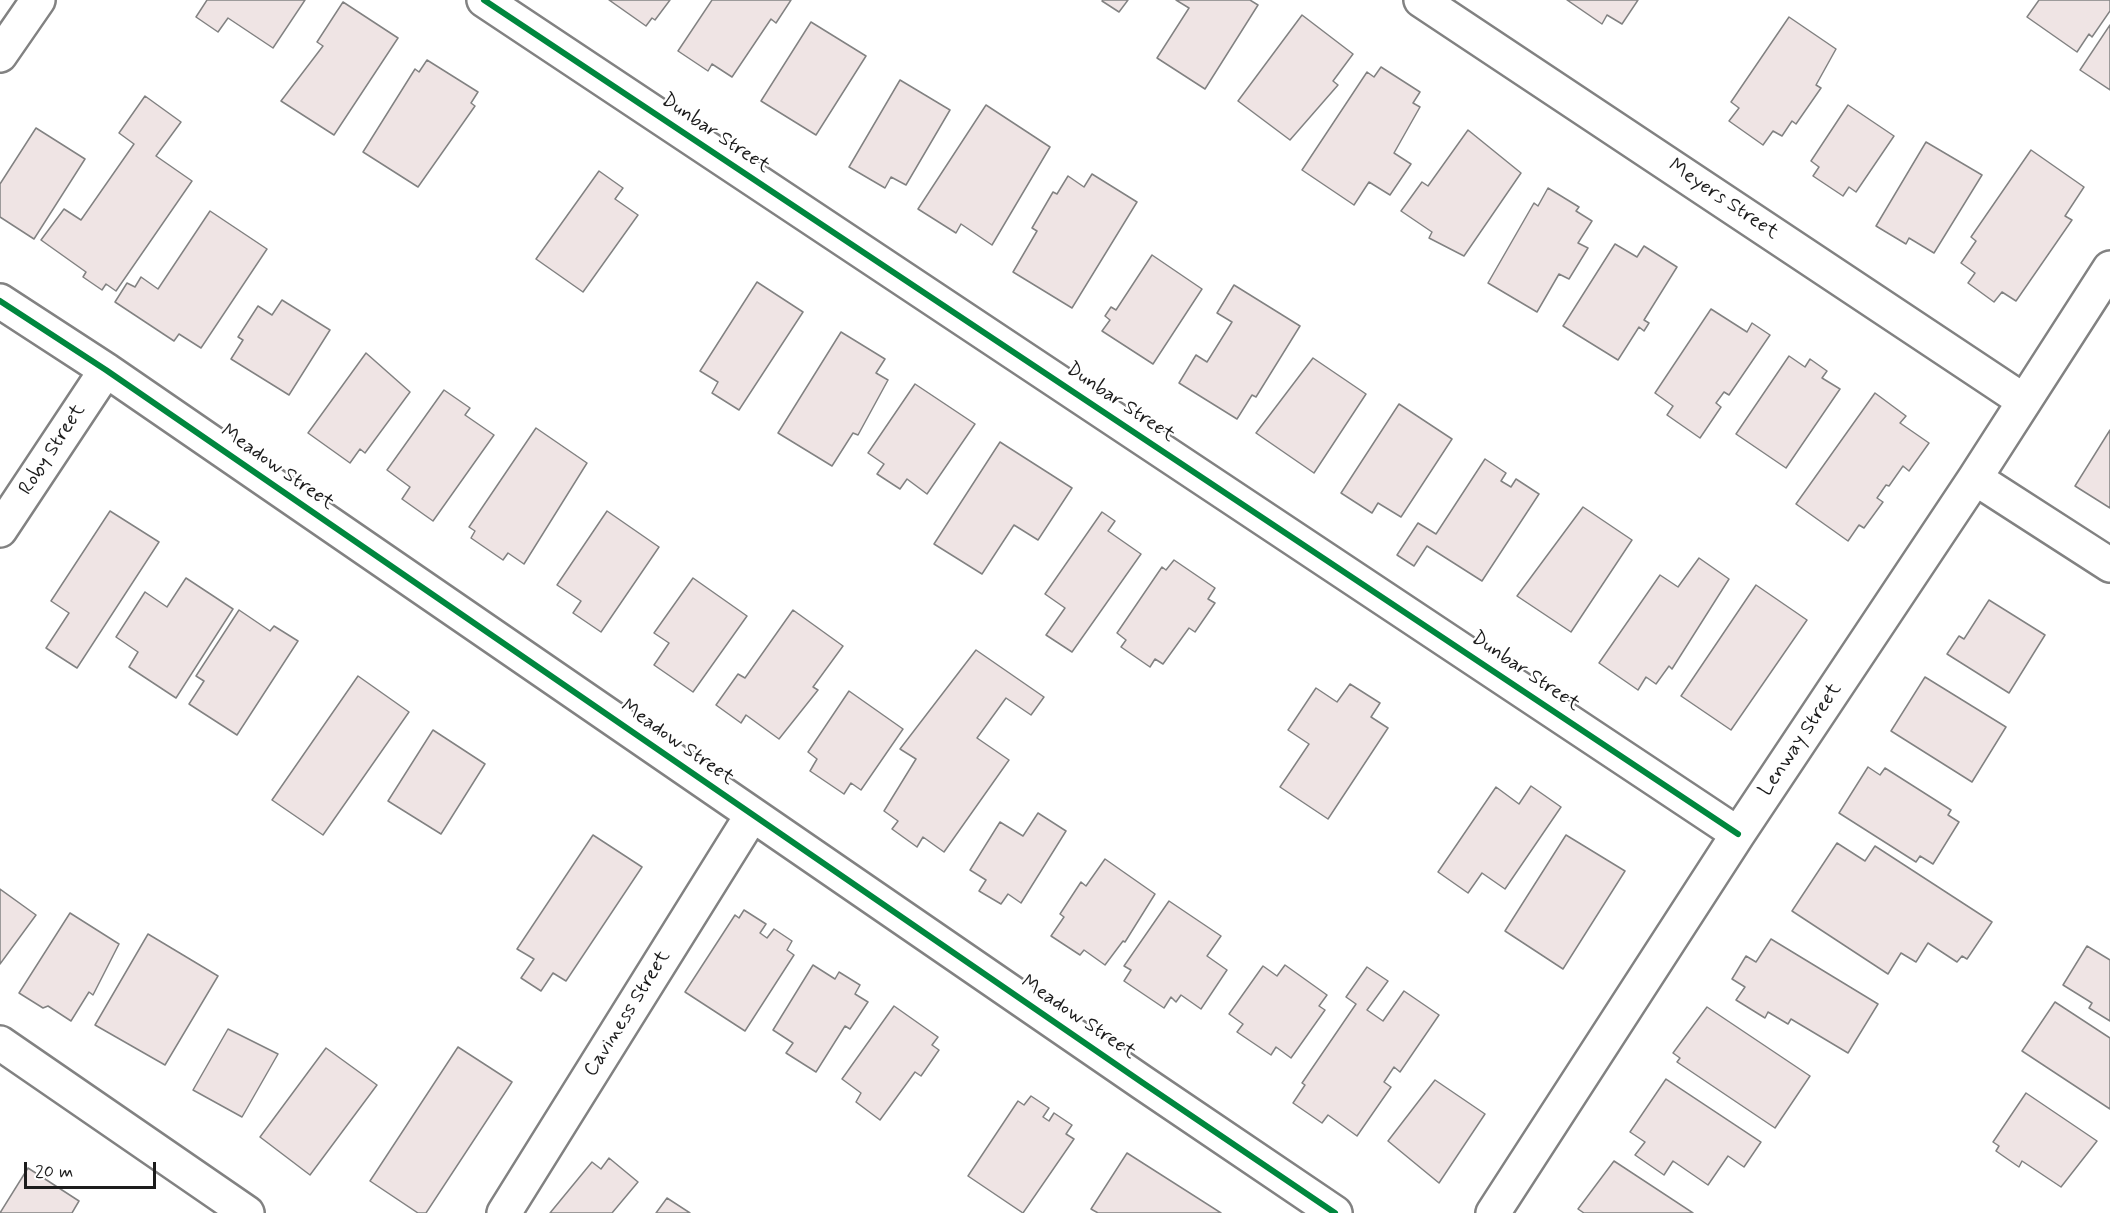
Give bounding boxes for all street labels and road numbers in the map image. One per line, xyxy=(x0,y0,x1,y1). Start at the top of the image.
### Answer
street label: Dunbar Street xyxy=(656,89,774,179)
street label: Meyers Street xyxy=(1663,154,1783,246)
street label: Dunbar Street xyxy=(1061,358,1179,448)
street label: Roby Street xyxy=(15,400,91,500)
street label: Meadow Street xyxy=(215,420,339,516)
street label: Dunbar Street xyxy=(1466,627,1584,717)
street label: Lenway Street xyxy=(1754,679,1848,801)
street label: Meadow Street xyxy=(615,695,739,791)
street label: Caviness Street xyxy=(580,946,676,1082)
street label: Meadow Street xyxy=(1016,971,1140,1065)

